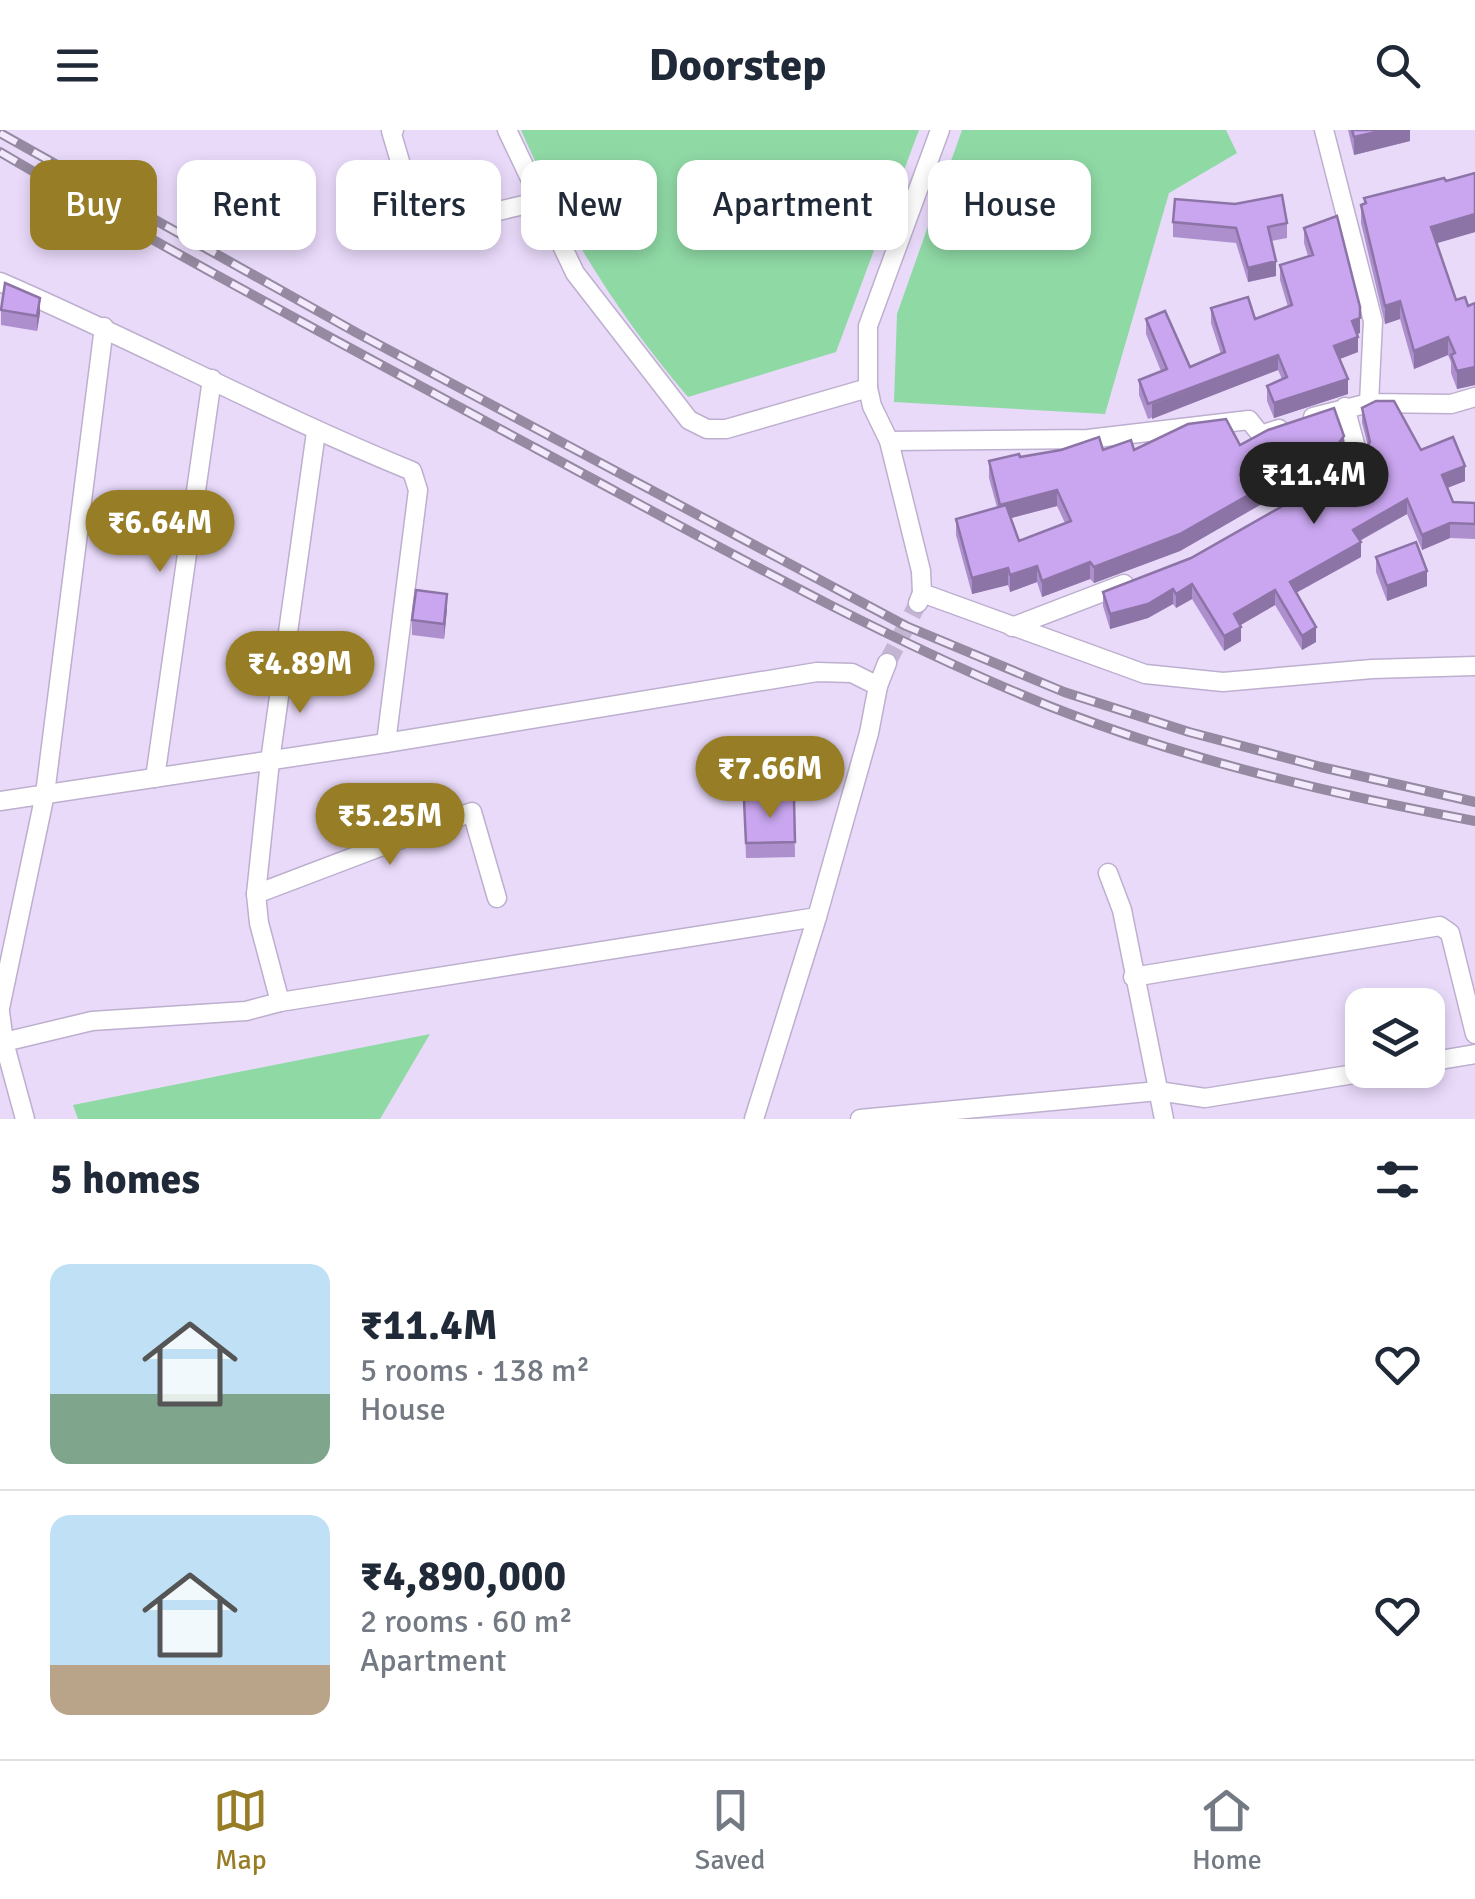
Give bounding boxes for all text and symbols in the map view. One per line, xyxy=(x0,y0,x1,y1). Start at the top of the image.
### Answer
icon: menu xyxy=(50,38,105,93)
text: Doorstep xyxy=(649,38,826,93)
icon: search xyxy=(1370,38,1425,93)
chip: Buy xyxy=(30,160,157,250)
chip: Rent xyxy=(177,160,316,250)
chip: Filters xyxy=(336,160,501,250)
chip: New xyxy=(521,160,657,250)
chip: Apartment xyxy=(677,160,908,250)
chip: House xyxy=(928,160,1091,250)
pin: ₹11.4M xyxy=(1233,442,1395,527)
text: ₹11.4M xyxy=(1262,455,1366,494)
pin: ₹6.64M xyxy=(79,490,241,575)
text: ₹6.64M xyxy=(108,503,212,542)
pin: ₹4.89M xyxy=(219,631,381,716)
text: ₹4.89M xyxy=(248,644,352,683)
pin: ₹7.66M xyxy=(689,736,851,821)
text: ₹7.66M xyxy=(718,749,822,788)
pin: ₹5.25M xyxy=(309,783,471,868)
text: ₹5.25M xyxy=(338,796,442,835)
map controls xyxy=(1345,988,1445,1088)
button: layers xyxy=(1345,988,1445,1088)
icon: filters xyxy=(1370,1152,1425,1207)
text: 5 homes xyxy=(50,1154,200,1205)
text: ₹11.4M xyxy=(360,1300,498,1351)
icon: home xyxy=(130,1304,250,1424)
icon: heart xyxy=(1370,1337,1425,1392)
text: 5 rooms · 138 m² xyxy=(360,1351,590,1390)
text: House xyxy=(360,1390,446,1429)
text: ₹4,890,000 xyxy=(360,1551,566,1602)
icon: home xyxy=(130,1555,250,1675)
icon: heart xyxy=(1370,1588,1425,1643)
text: 2 rooms · 60 m² xyxy=(360,1602,573,1641)
text: Apartment xyxy=(360,1641,507,1680)
tab: Map xyxy=(213,1783,268,1877)
tab: Saved xyxy=(695,1783,765,1877)
tab: Home xyxy=(1192,1783,1262,1877)

